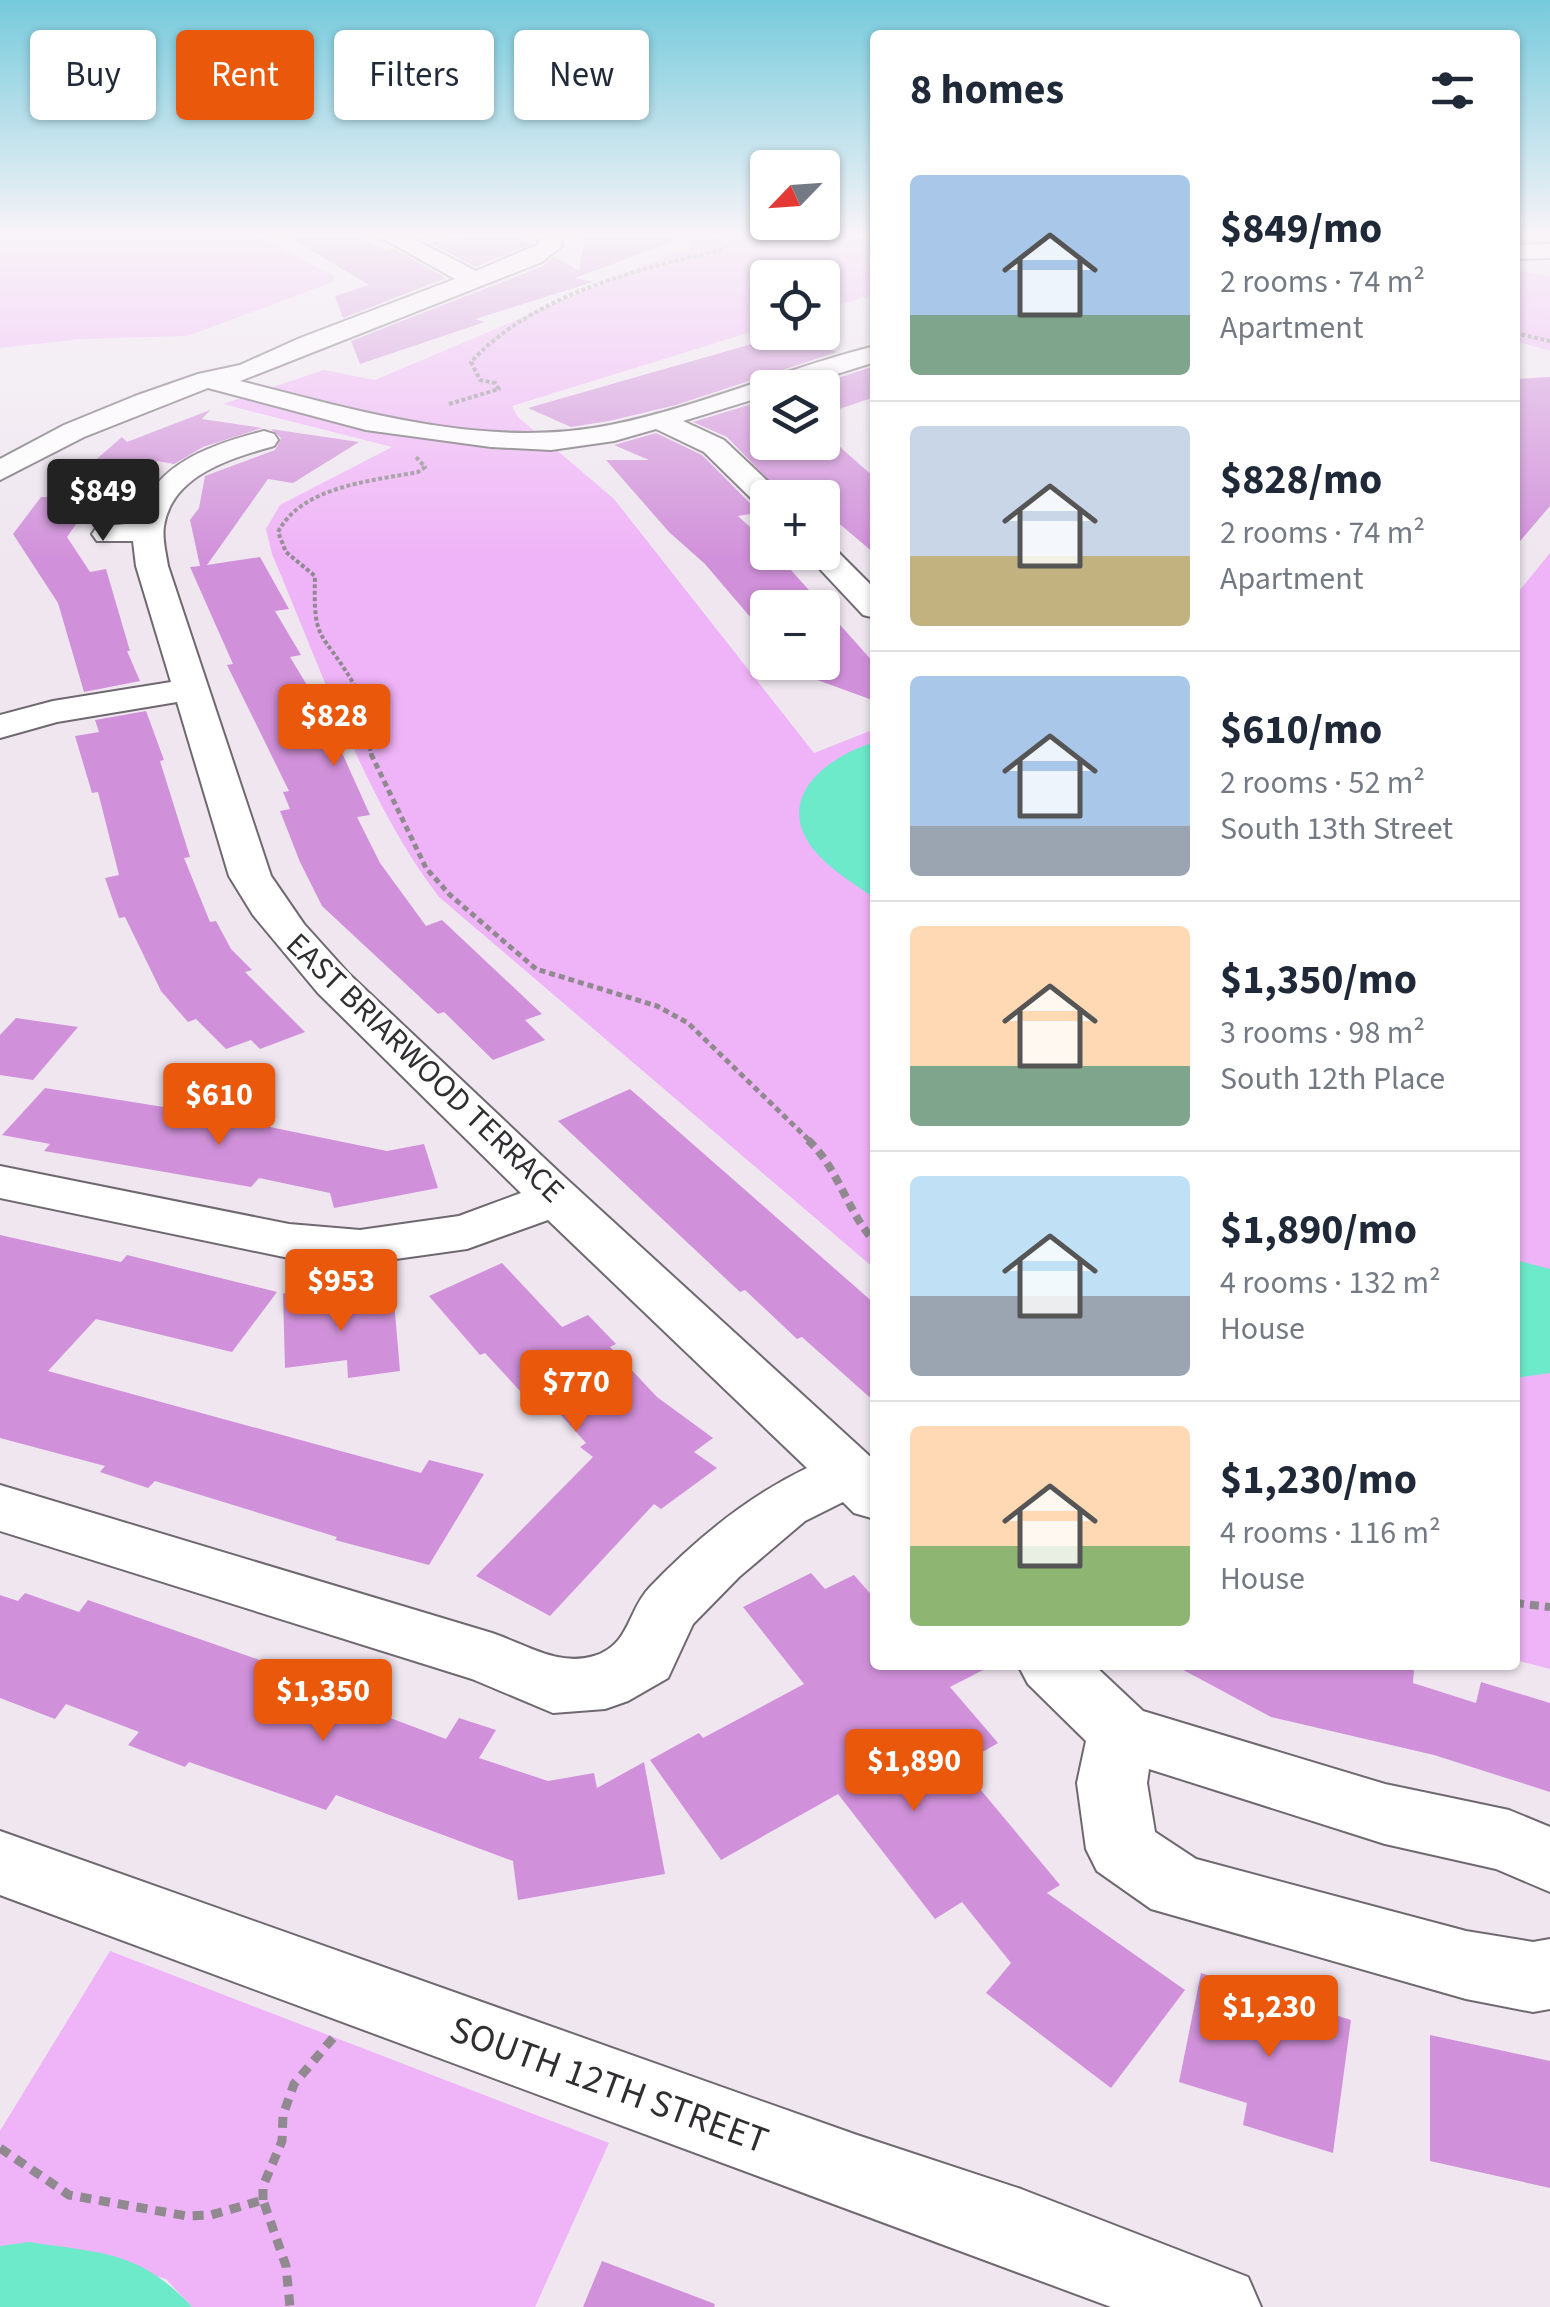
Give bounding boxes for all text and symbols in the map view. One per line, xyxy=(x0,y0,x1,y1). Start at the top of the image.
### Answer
chip: Buy xyxy=(30,30,156,120)
chip: Rent xyxy=(176,30,314,120)
chip: Filters xyxy=(334,30,494,120)
chip: New xyxy=(514,30,649,120)
text: 8 homes xyxy=(910,60,1064,120)
icon: filters xyxy=(1425,63,1480,118)
north arrow xyxy=(750,150,840,240)
map controls xyxy=(750,150,840,680)
text: $849/mo xyxy=(1220,199,1382,259)
icon: home xyxy=(990,215,1110,335)
text: 2 rooms · 74 m² xyxy=(1220,259,1425,305)
button: locate xyxy=(750,260,840,350)
text: Apartment xyxy=(1220,305,1363,351)
button: layers xyxy=(750,370,840,460)
text: $828/mo xyxy=(1220,450,1382,510)
pin: $849 xyxy=(44,459,162,544)
icon: home xyxy=(990,466,1110,586)
text: $849 xyxy=(69,468,137,514)
button: + xyxy=(750,480,840,570)
text: 2 rooms · 74 m² xyxy=(1220,510,1425,556)
text: Apartment xyxy=(1220,556,1363,602)
button: − xyxy=(750,590,840,680)
pin: $828 xyxy=(275,684,393,769)
text: $828 xyxy=(300,693,368,739)
text: $610/mo xyxy=(1220,700,1382,760)
icon: home xyxy=(990,716,1110,836)
text: 2 rooms · 52 m² xyxy=(1220,760,1425,806)
text: South 13th Street xyxy=(1220,806,1453,852)
street label: EAST BRIARWOOD TERRACE xyxy=(275,922,575,1214)
text: $1,350/mo xyxy=(1220,950,1417,1010)
icon: home xyxy=(990,966,1110,1086)
text: 3 rooms · 98 m² xyxy=(1220,1010,1425,1056)
text: South 12th Place xyxy=(1220,1056,1445,1102)
pin: $610 xyxy=(160,1063,278,1148)
text: $610 xyxy=(185,1072,253,1118)
text: $1,890/mo xyxy=(1220,1200,1417,1260)
icon: home xyxy=(990,1216,1110,1336)
pin: $953 xyxy=(282,1249,400,1334)
text: $953 xyxy=(307,1258,375,1304)
text: 4 rooms · 132 m² xyxy=(1220,1260,1441,1306)
text: House xyxy=(1220,1306,1305,1352)
pin: $770 xyxy=(517,1350,635,1435)
text: $770 xyxy=(542,1359,610,1405)
text: $1,230/mo xyxy=(1220,1450,1417,1510)
icon: home xyxy=(990,1466,1110,1586)
text: 4 rooms · 116 m² xyxy=(1220,1510,1441,1556)
text: House xyxy=(1220,1556,1305,1602)
pin: $1,350 xyxy=(242,1659,404,1744)
text: $1,350 xyxy=(276,1668,370,1714)
pin: $1,890 xyxy=(833,1729,995,1814)
text: $1,890 xyxy=(867,1738,961,1784)
pin: $1,230 xyxy=(1188,1975,1350,2060)
text: $1,230 xyxy=(1222,1984,1316,2030)
street label: SOUTH 12TH STREET xyxy=(442,2002,776,2168)

